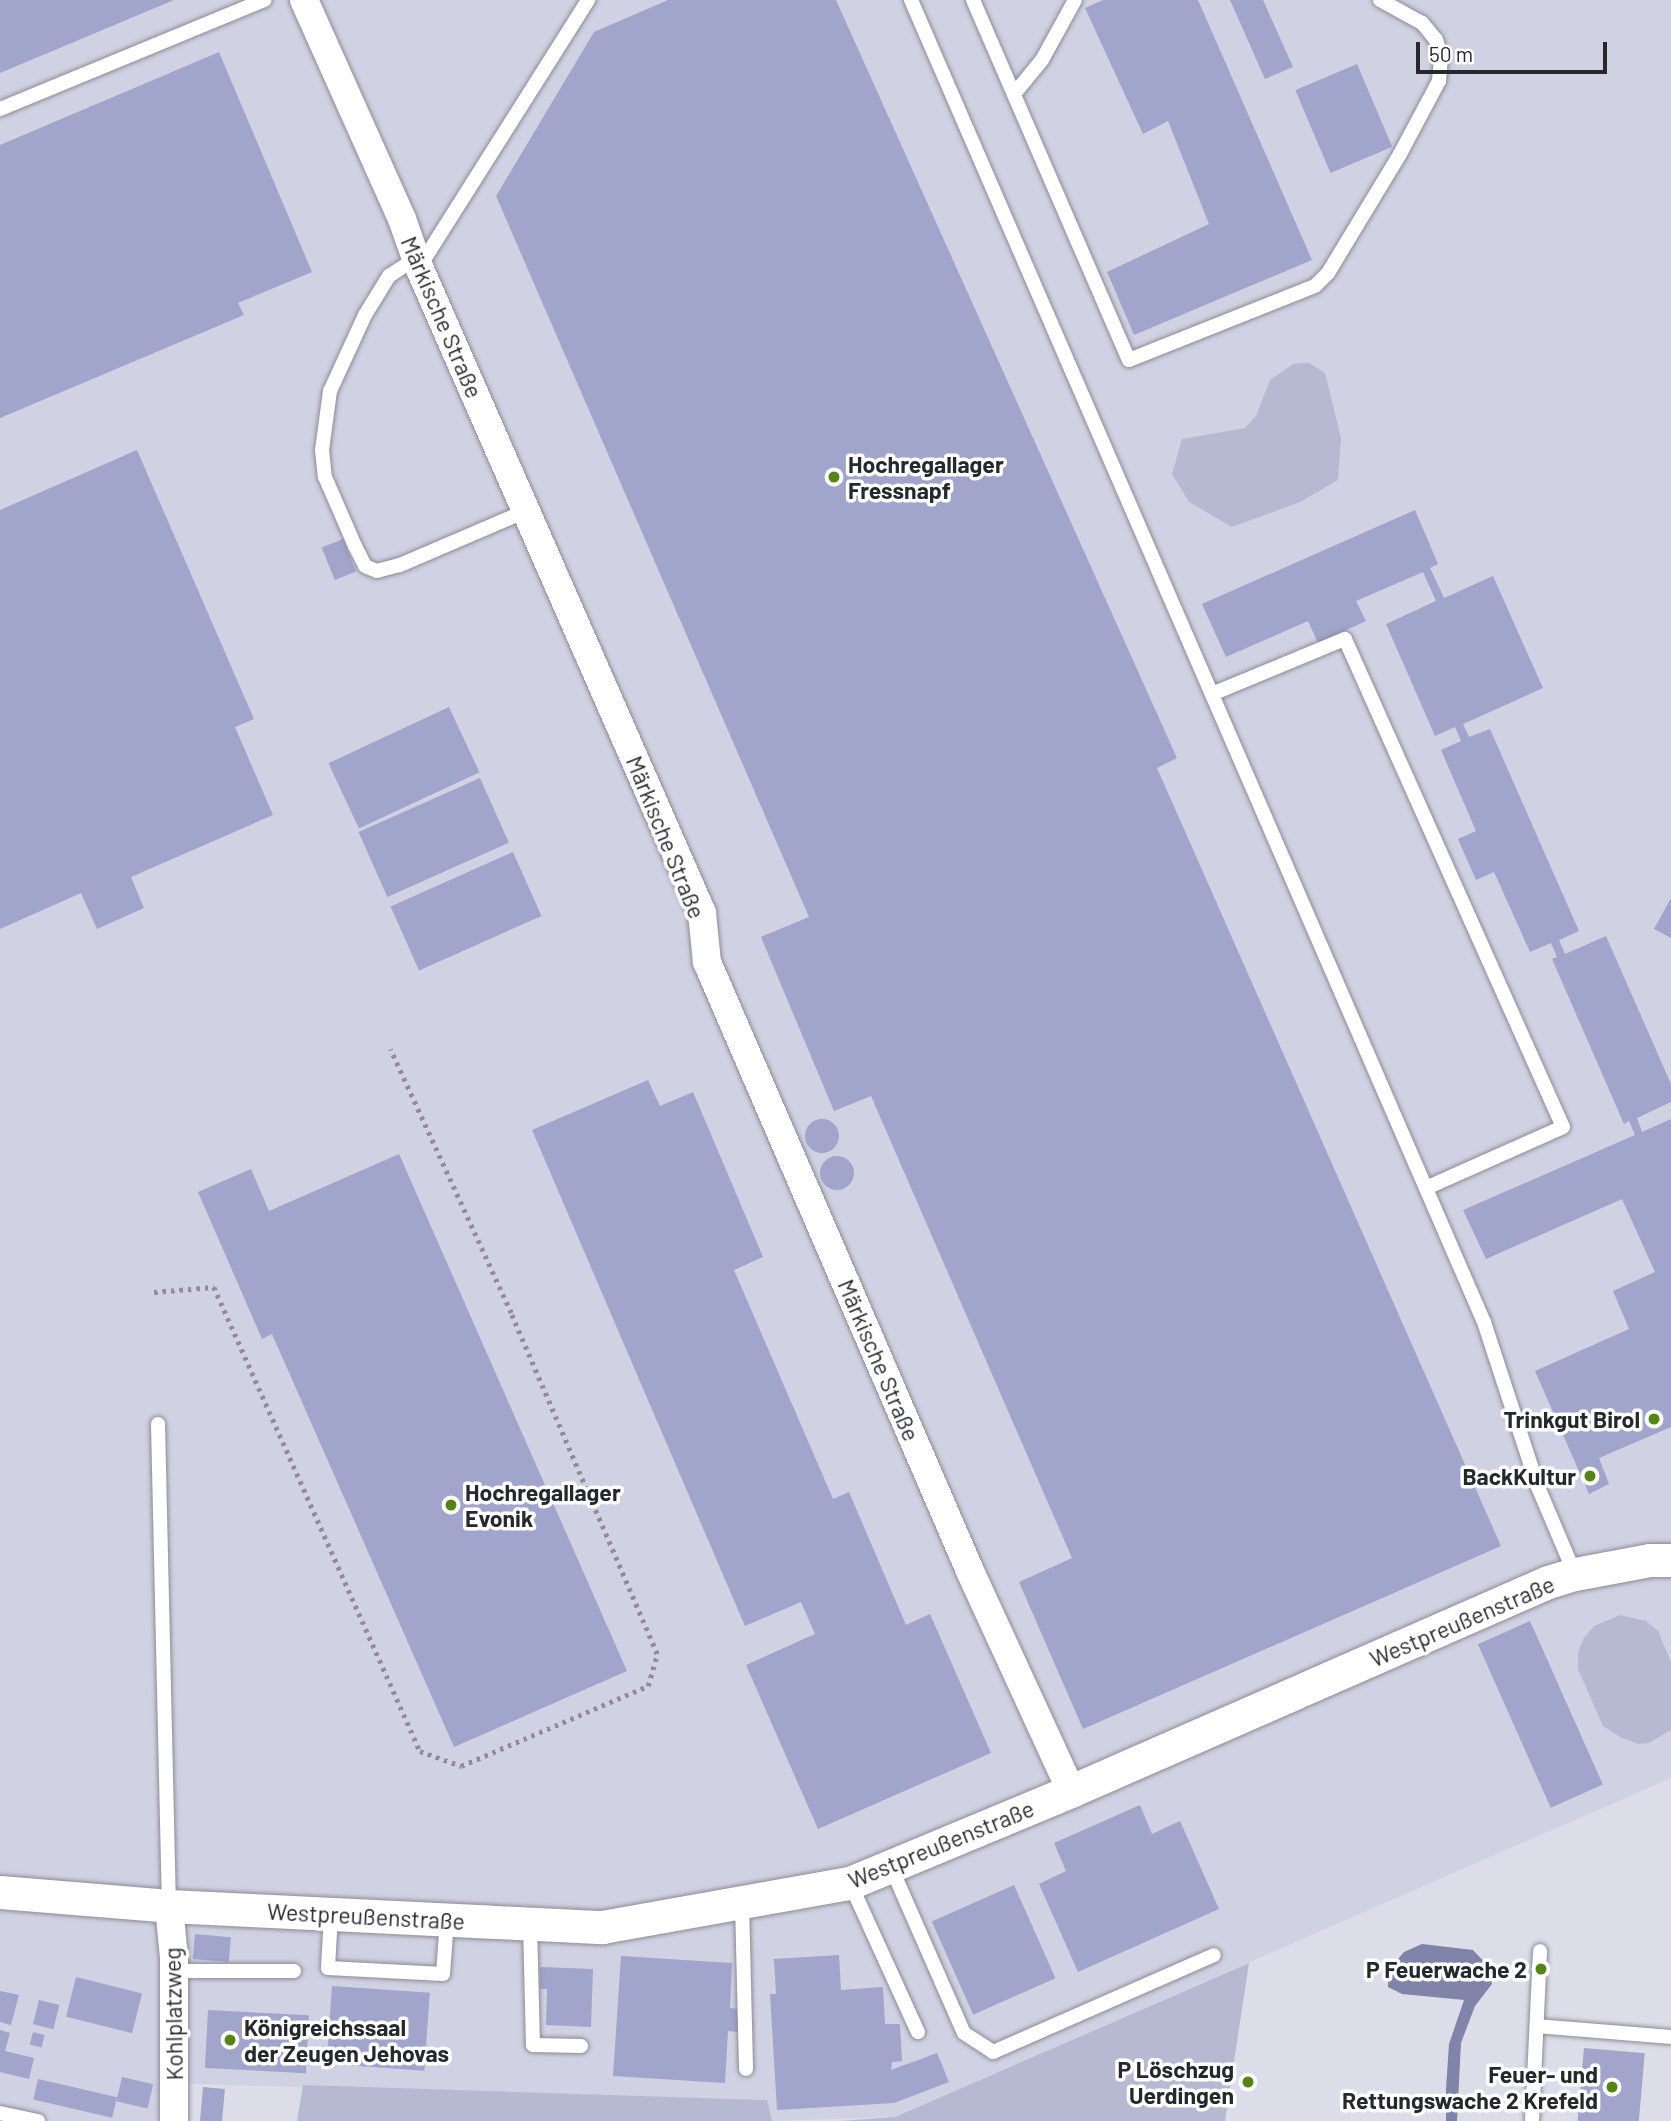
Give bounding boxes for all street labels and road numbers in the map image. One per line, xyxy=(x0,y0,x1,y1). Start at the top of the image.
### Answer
street label: Märkische Straße xyxy=(395,232,489,402)
street label: Märkische Straße xyxy=(621,752,711,922)
street label: Märkische Straße xyxy=(832,1275,926,1445)
street label: Westpreußenstraße xyxy=(1365,1570,1559,1672)
street label: Westpreußenstraße xyxy=(844,1794,1038,1894)
street label: Westpreußenstraße xyxy=(266,1897,466,1935)
street label: Kohlplatzweg xyxy=(158,1947,188,2081)

